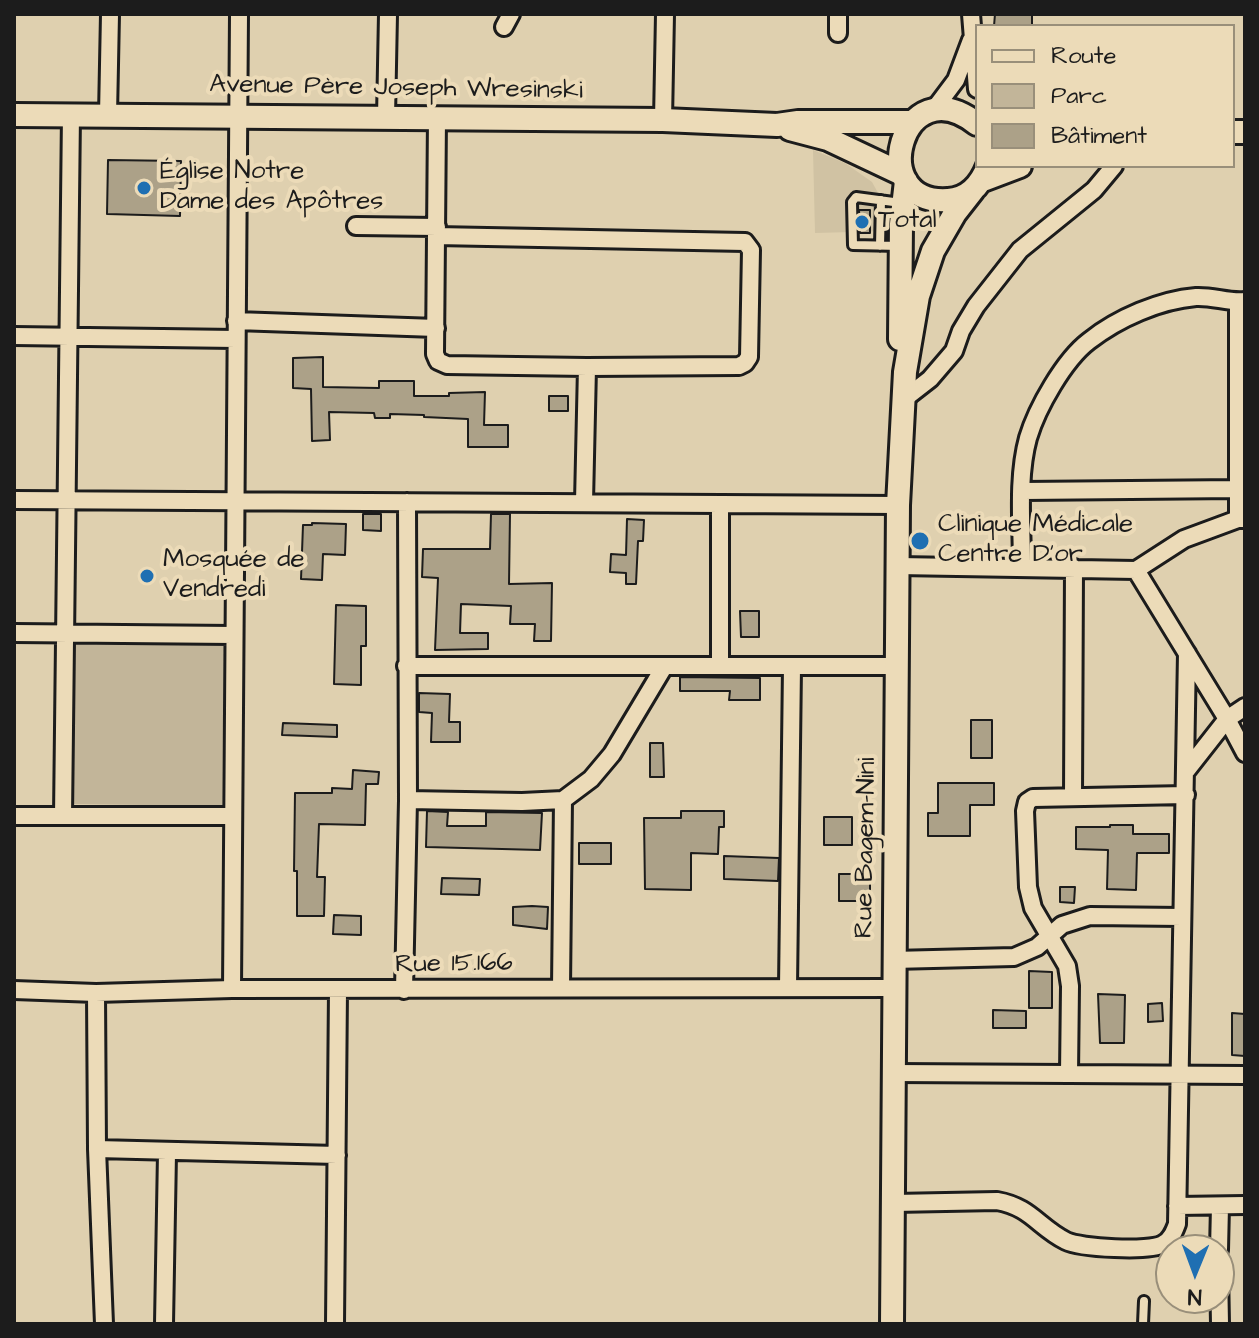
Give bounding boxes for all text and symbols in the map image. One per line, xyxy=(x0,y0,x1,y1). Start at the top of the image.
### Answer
legend xyxy=(975,24,1235,168)
text: Route xyxy=(1051,39,1116,73)
street label: Avenue Père Joseph Wresinski xyxy=(209,70,583,108)
text: Parc xyxy=(1051,79,1107,113)
text: Bâtiment xyxy=(1051,119,1147,153)
place label: Église Notre Dame des Apôtres xyxy=(160,157,383,218)
marker: Église Notre Dame des Apôtres xyxy=(135,179,153,197)
place label: Total xyxy=(878,206,937,238)
marker: Total xyxy=(853,213,871,231)
place label: Clinique Médicale Centre D'or xyxy=(938,510,1133,572)
marker: Clinique Médicale Centre D'or xyxy=(909,530,931,552)
place label: Mosquée de Vendredi xyxy=(163,545,305,606)
marker: Mosquée de Vendredi xyxy=(138,567,156,585)
street label: Rue Bagem-Nini xyxy=(850,757,884,939)
street label: Rue 15.166 xyxy=(395,948,513,982)
north arrow xyxy=(1155,1234,1235,1314)
text: N xyxy=(1187,1281,1202,1312)

